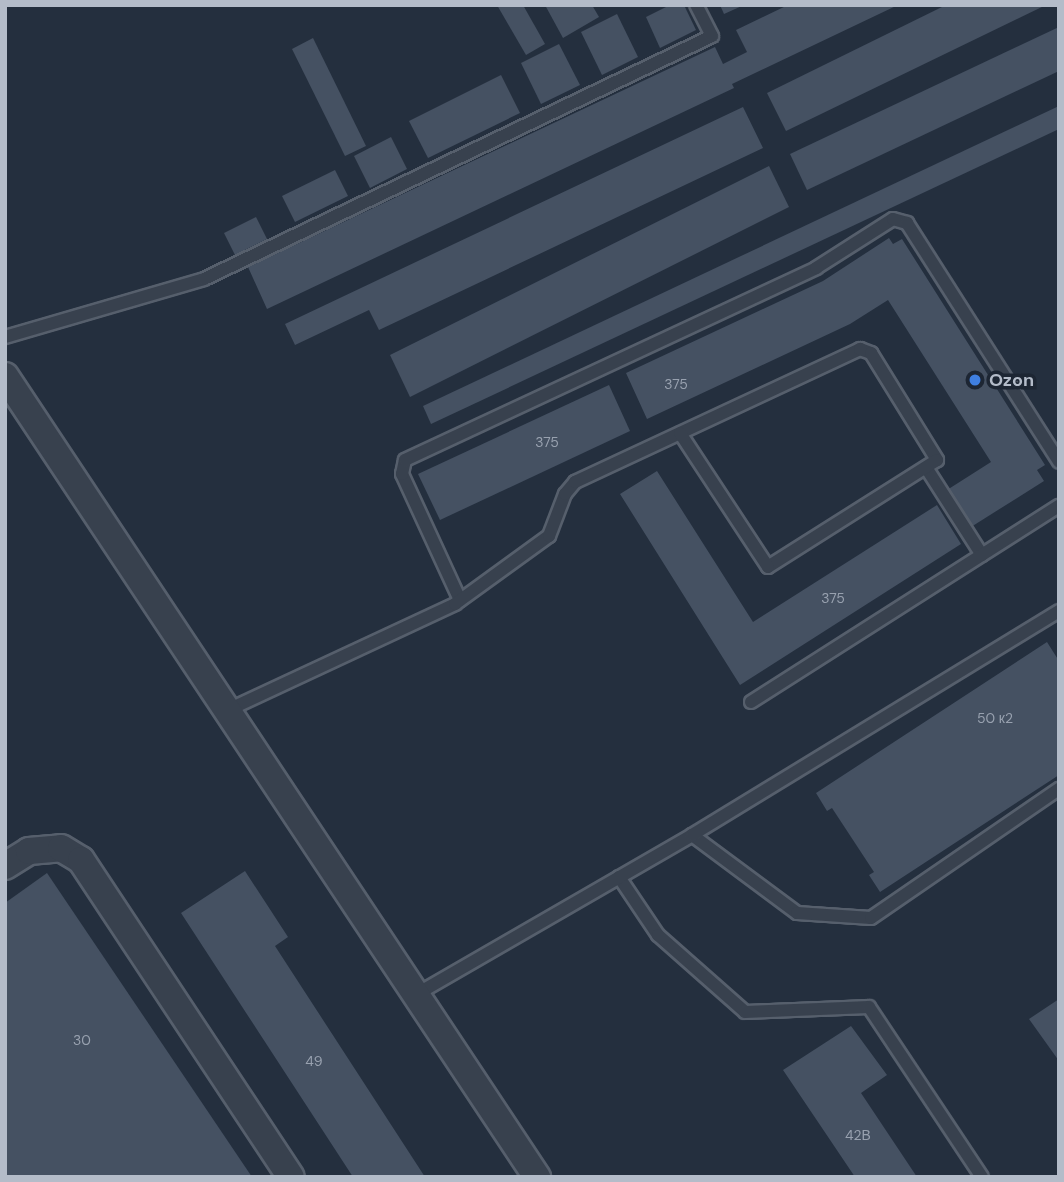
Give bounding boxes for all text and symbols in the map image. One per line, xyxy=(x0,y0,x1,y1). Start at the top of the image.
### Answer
place label: Ozon xyxy=(989,369,1034,391)
marker: Ozon xyxy=(967,372,983,388)
house number: 375 xyxy=(664,376,688,392)
house number: 375 xyxy=(535,434,559,450)
house number: 375 xyxy=(821,590,845,606)
house number: 50 к2 xyxy=(977,710,1013,726)
house number: 30 xyxy=(73,1032,91,1048)
house number: 49 xyxy=(305,1053,323,1069)
house number: 42В xyxy=(845,1127,871,1143)

